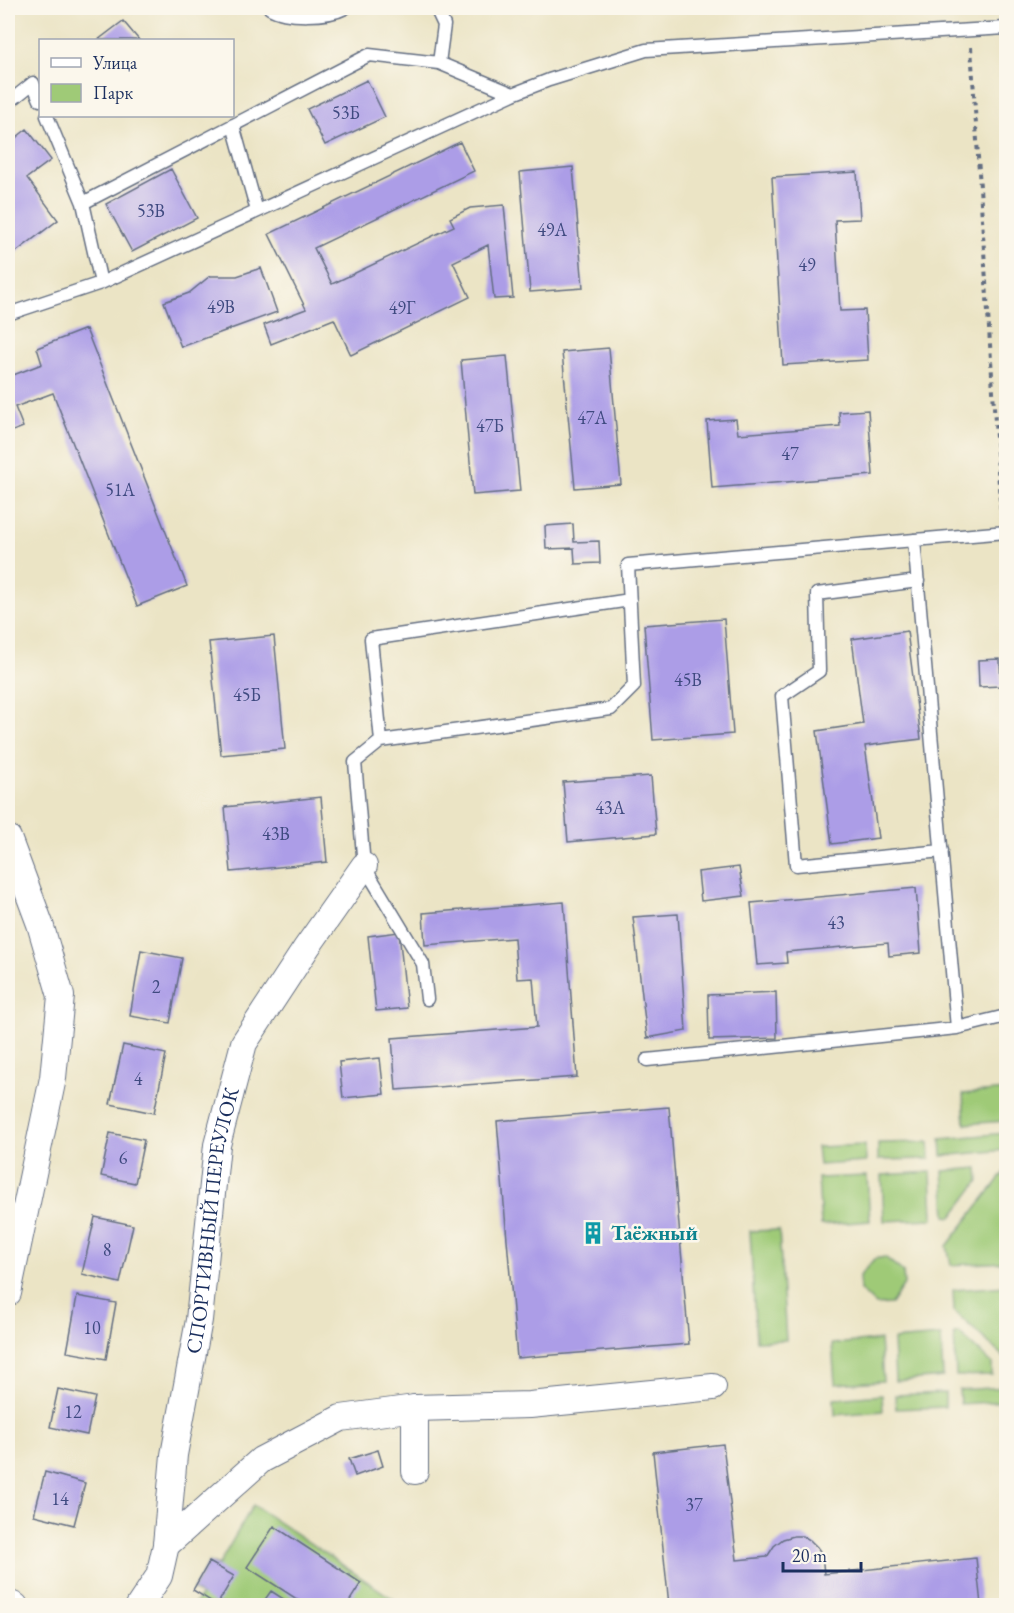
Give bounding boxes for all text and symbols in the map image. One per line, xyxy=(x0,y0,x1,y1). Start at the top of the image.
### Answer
legend xyxy=(39,39,234,117)
text: Улица xyxy=(92,51,138,74)
text: Парк xyxy=(93,81,133,104)
house number: 53Б xyxy=(332,101,360,124)
house number: 53В xyxy=(137,199,165,222)
house number: 49А xyxy=(537,218,567,241)
house number: 49 xyxy=(798,253,816,276)
house number: 49В xyxy=(207,295,235,318)
house number: 49Г xyxy=(389,296,416,319)
house number: 47А xyxy=(577,406,607,429)
house number: 47Б xyxy=(476,414,504,437)
house number: 47 xyxy=(781,442,799,465)
house number: 51А xyxy=(105,478,135,501)
house number: 45В xyxy=(674,668,702,691)
house number: 45Б xyxy=(233,683,261,706)
house number: 43А xyxy=(595,796,625,819)
house number: 43В xyxy=(262,822,290,845)
house number: 43 xyxy=(827,911,845,934)
house number: 2 xyxy=(152,975,161,998)
house number: 4 xyxy=(134,1067,143,1090)
street label: СПОРТИВНЫЙ ПЕРЕУЛОК xyxy=(179,1084,245,1356)
house number: 6 xyxy=(119,1146,128,1169)
place label: Таёжный xyxy=(611,1219,698,1246)
building icon: Таёжный xyxy=(580,1220,606,1246)
house number: 8 xyxy=(103,1238,111,1261)
house number: 10 xyxy=(83,1316,101,1339)
house number: 12 xyxy=(64,1400,82,1423)
house number: 14 xyxy=(51,1487,69,1510)
house number: 37 xyxy=(685,1493,703,1516)
scale bar xyxy=(783,1535,861,1573)
text: 20 m xyxy=(792,1544,827,1567)

